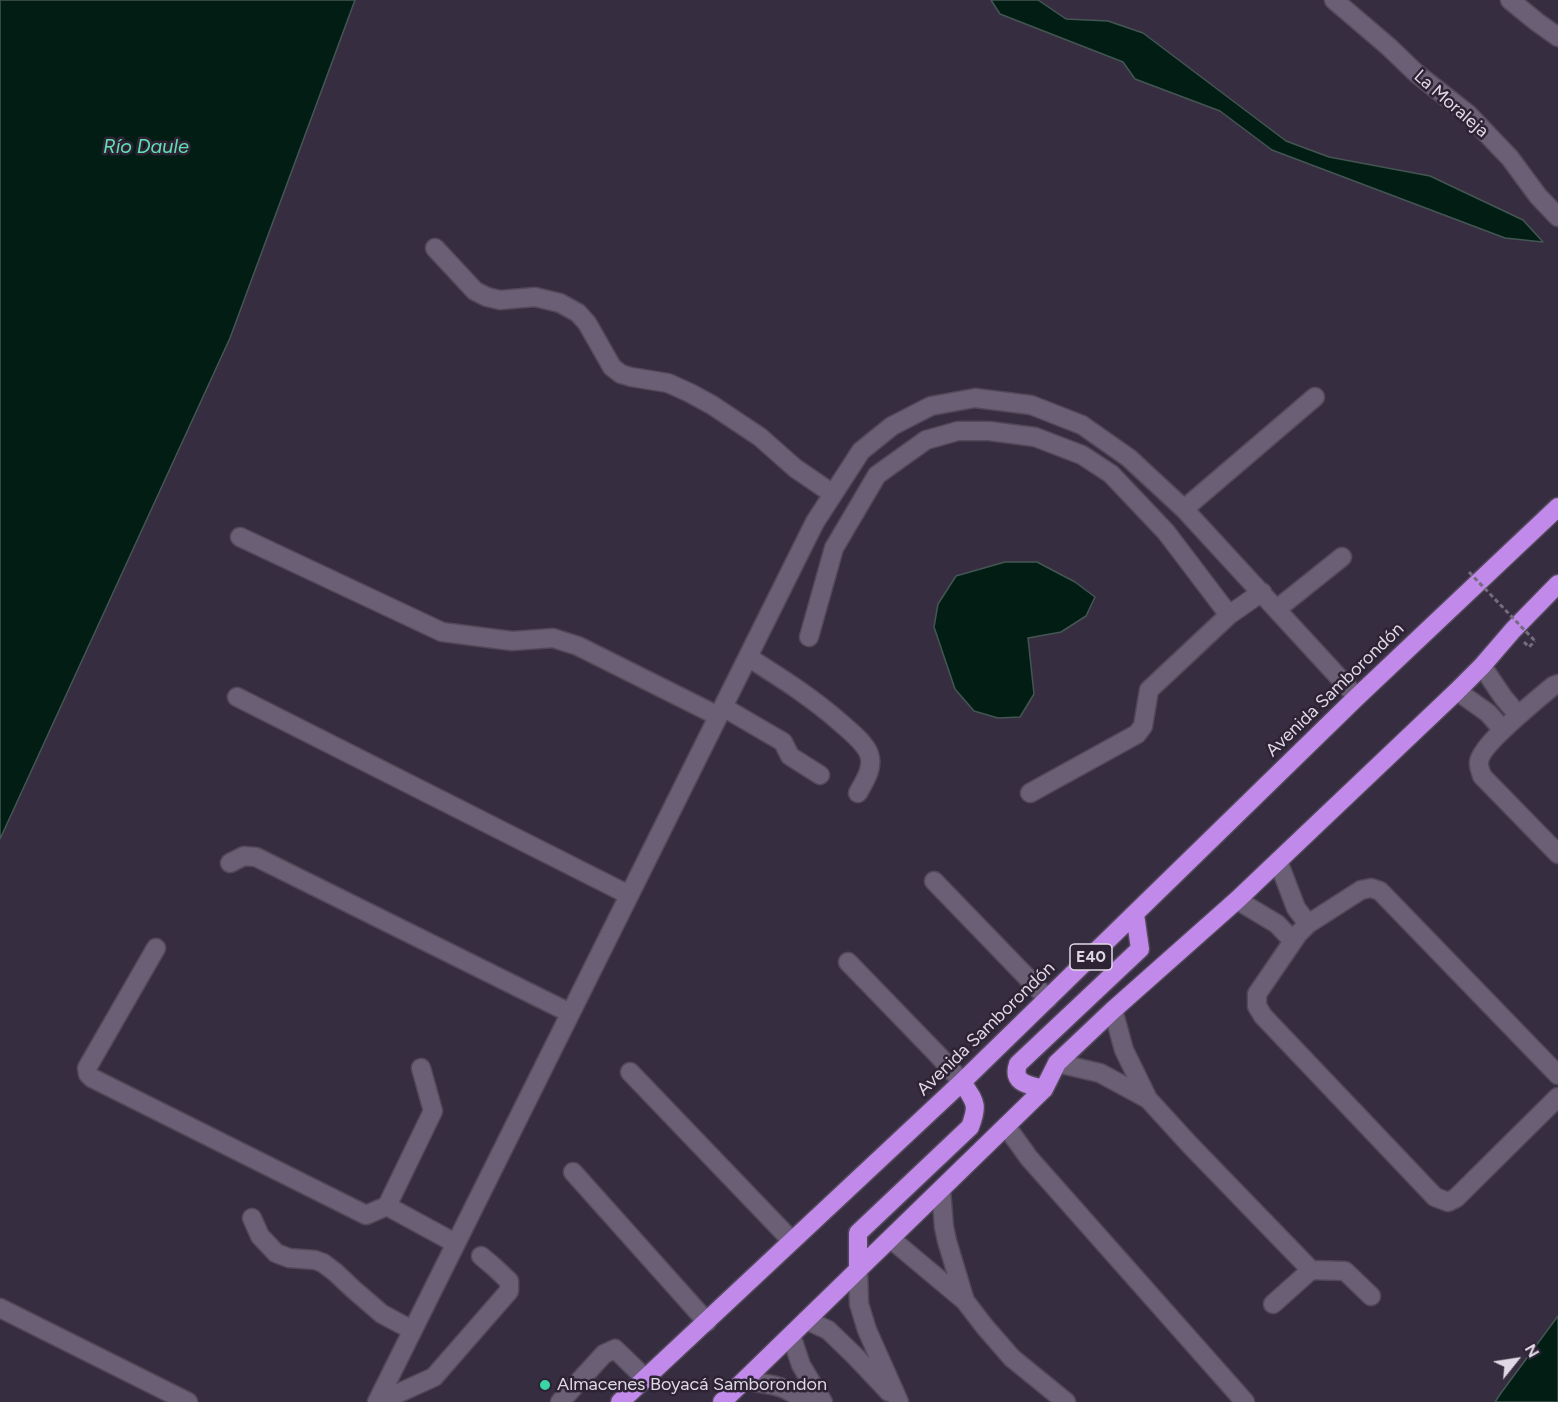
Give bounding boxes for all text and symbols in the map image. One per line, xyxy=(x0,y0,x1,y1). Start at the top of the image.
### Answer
street label: La Moraleja xyxy=(1409,66,1493,142)
water label: Río Daule xyxy=(103,135,189,159)
street label: Avenida Samborondón xyxy=(1262,619,1408,761)
road number: E40 xyxy=(1070,944,1112,970)
street label: Avenida Samborondón xyxy=(913,958,1059,1100)
north arrow xyxy=(1486,1330,1546,1390)
text: N xyxy=(1521,1341,1543,1361)
place label: Almacenes Boyacá Samborondon xyxy=(557,1374,827,1396)
marker: Almacenes Boyacá Samborondon xyxy=(538,1378,552,1392)

